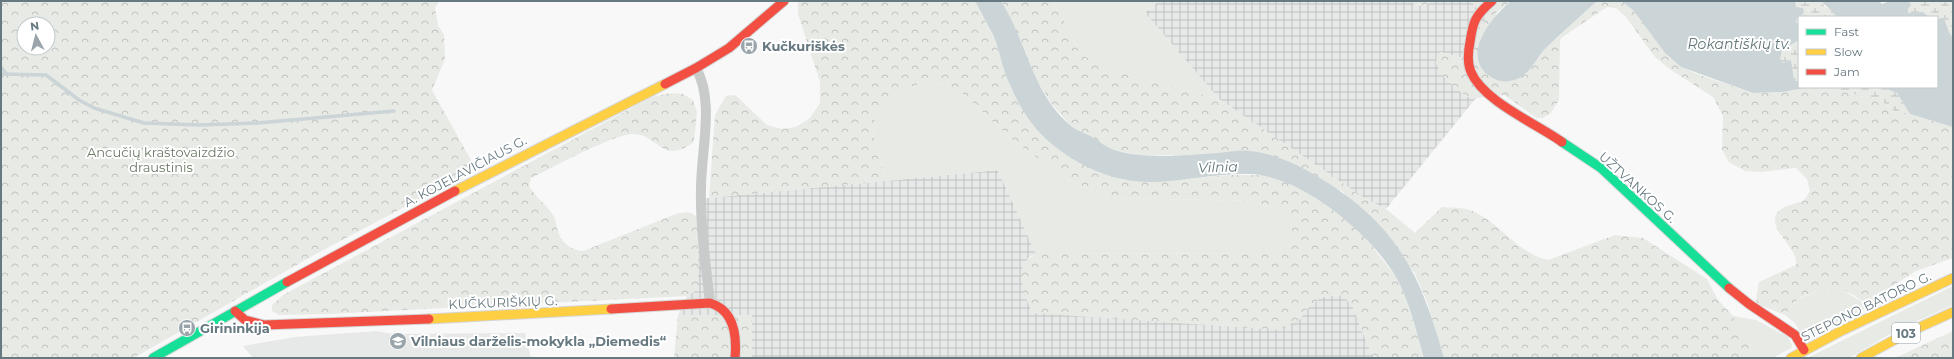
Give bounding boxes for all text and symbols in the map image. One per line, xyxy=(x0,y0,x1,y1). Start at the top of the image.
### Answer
north arrow xyxy=(16,16,56,56)
legend xyxy=(1798,16,1938,88)
text: N xyxy=(30,19,40,34)
text: Fast xyxy=(1834,24,1859,39)
water label: Rokantiškių tv. xyxy=(1688,35,1790,53)
bus stop icon: Kučkuriškės xyxy=(739,36,759,56)
place label: Kučkuriškės xyxy=(762,38,845,54)
text: Slow xyxy=(1834,44,1863,59)
text: Jam xyxy=(1833,64,1860,79)
street label: A. KOJELAVIČIAUS G. xyxy=(401,132,529,210)
park label: Ancučių kraštovaizdžio draustinis xyxy=(87,144,235,175)
street label: UŽTVANKOS G. xyxy=(1596,148,1680,226)
water label: Vilnia xyxy=(1198,157,1238,177)
street label: STEPONO BATORO G. xyxy=(1798,267,1934,344)
street label: KUČKURIŠKIŲ G. xyxy=(448,292,558,312)
bus stop icon: Girininkija xyxy=(177,318,197,338)
place label: Girininkija xyxy=(200,320,270,336)
road number: 103 xyxy=(1892,323,1920,343)
school or university icon: Vilniaus darželis-mokykla „Diemedis“ xyxy=(388,331,408,351)
place label: Vilniaus darželis-mokykla „Diemedis“ xyxy=(410,333,667,349)

